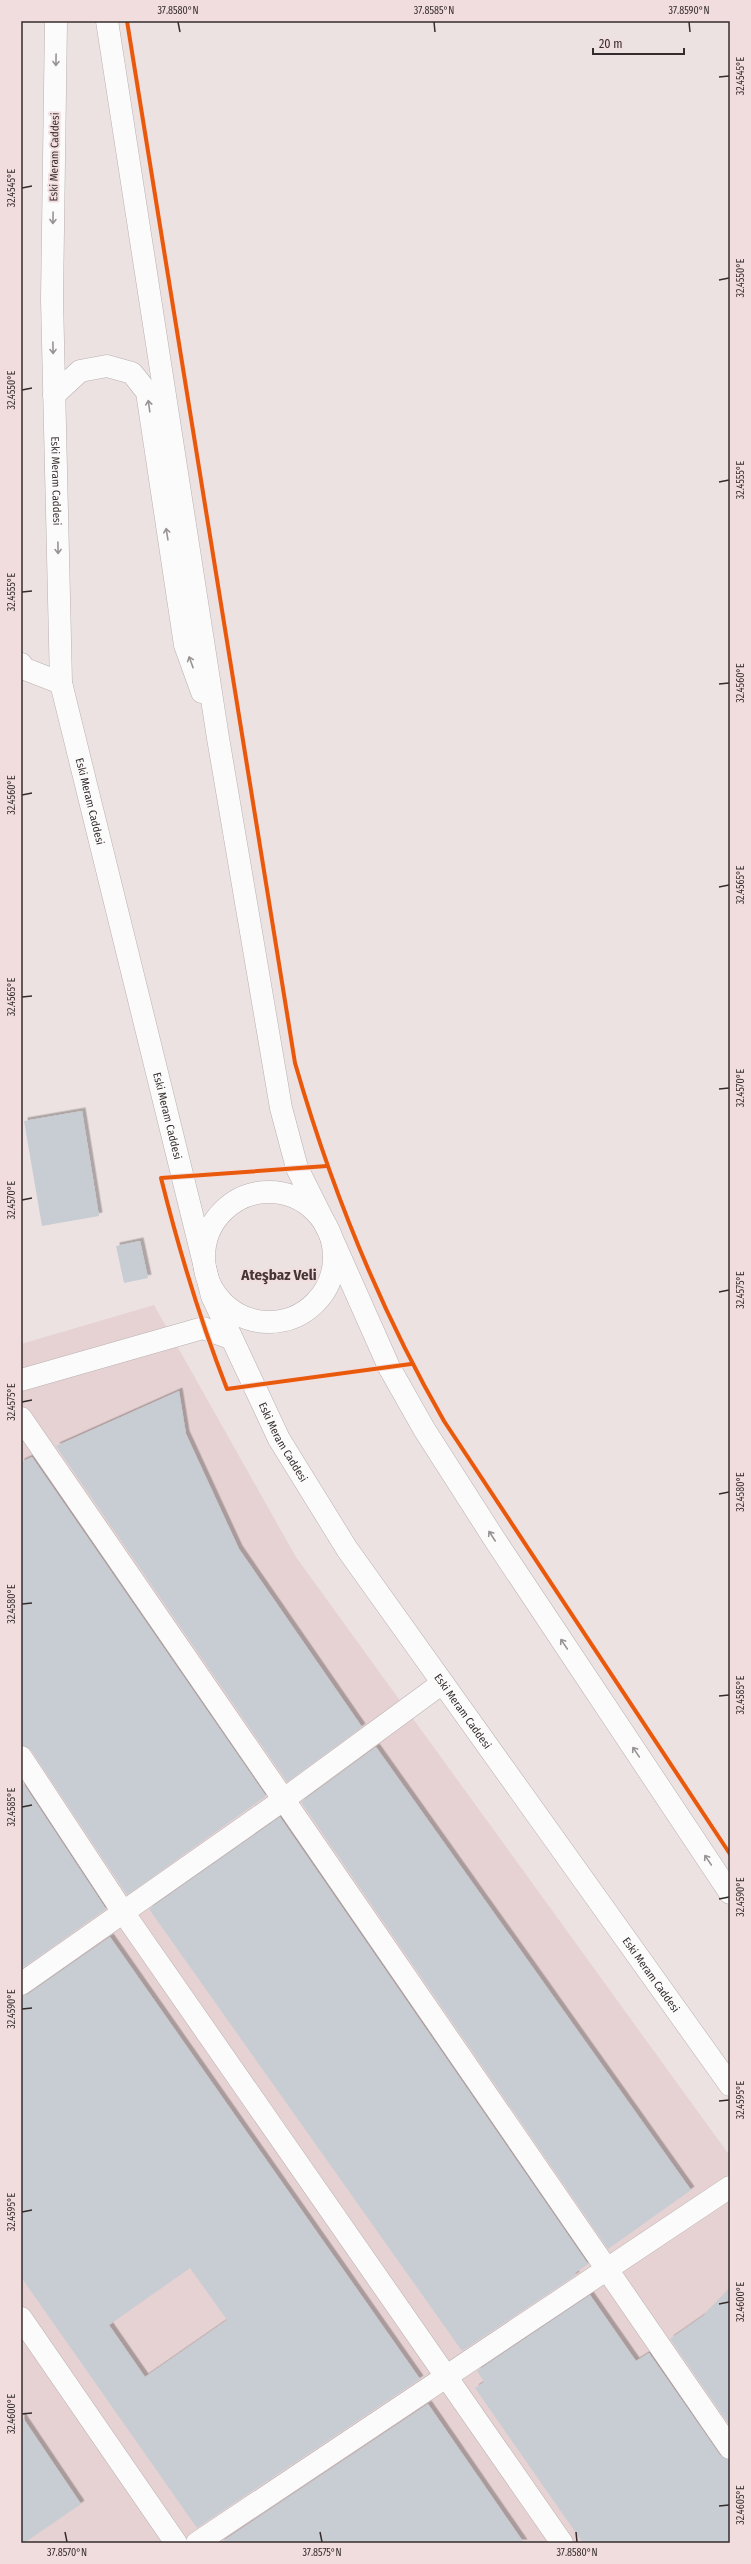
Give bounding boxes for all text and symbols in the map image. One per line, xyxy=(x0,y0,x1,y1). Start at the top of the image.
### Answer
text: 37.8580°N xyxy=(157,5,199,17)
text: 37.8585°N xyxy=(414,5,454,17)
text: 37.8590°N xyxy=(669,5,709,17)
scale bar xyxy=(593,30,684,56)
text: 20 m xyxy=(599,37,623,51)
one-way arrow xyxy=(52,53,60,66)
text: 32.4545°E xyxy=(735,56,747,95)
street label: Eski Meram Caddesi xyxy=(47,112,62,202)
text: 32.4545°E xyxy=(6,168,18,207)
one-way arrow xyxy=(49,211,57,224)
text: 32.4550°E xyxy=(735,258,747,298)
one-way arrow xyxy=(49,341,57,354)
text: 32.4550°E xyxy=(6,370,18,410)
one-way arrow xyxy=(145,400,153,413)
street label: Eski Meram Caddesi xyxy=(48,436,63,526)
text: 32.4555°E xyxy=(735,461,747,499)
one-way arrow xyxy=(163,528,171,541)
one-way arrow xyxy=(54,541,61,554)
text: 32.4555°E xyxy=(6,573,18,611)
one-way arrow xyxy=(187,655,194,668)
text: 32.4560°E xyxy=(735,663,747,703)
street label: Eski Meram Caddesi xyxy=(73,757,107,846)
text: 32.4560°E xyxy=(6,775,18,815)
text: 32.4565°E xyxy=(735,865,747,904)
text: 32.4565°E xyxy=(6,977,18,1016)
text: 32.4570°E xyxy=(735,1069,747,1107)
street label: Eski Meram Caddesi xyxy=(150,1071,184,1161)
text: 32.4570°E xyxy=(6,1181,18,1219)
district label: Ateşbaz Veli xyxy=(240,1266,317,1285)
text: 32.4575°E xyxy=(735,1271,747,1309)
text: 32.4575°E xyxy=(6,1383,18,1421)
street label: Eski Meram Caddesi xyxy=(256,1400,310,1485)
text: 32.4580°E xyxy=(735,1472,747,1512)
one-way arrow xyxy=(488,1531,496,1542)
text: 32.4580°E xyxy=(6,1584,18,1624)
one-way arrow xyxy=(560,1639,568,1650)
street label: Eski Meram Caddesi xyxy=(431,1671,494,1752)
text: 32.4585°E xyxy=(735,1675,747,1714)
one-way arrow xyxy=(632,1747,640,1758)
text: 32.4585°E xyxy=(6,1787,18,1826)
one-way arrow xyxy=(704,1855,712,1866)
text: 32.4590°E xyxy=(735,1877,747,1917)
street label: Eski Meram Caddesi xyxy=(620,1935,682,2015)
text: 32.4590°E xyxy=(6,1989,18,2029)
text: 32.4595°E xyxy=(735,2080,747,2119)
text: 32.4595°E xyxy=(6,2192,18,2231)
text: 32.4600°E xyxy=(735,2282,747,2322)
text: 32.4600°E xyxy=(6,2394,18,2434)
text: 32.4605°E xyxy=(735,2485,747,2525)
text: 37.8570°N xyxy=(47,2547,87,2559)
text: 37.8575°N xyxy=(302,2547,342,2559)
text: 37.8580°N xyxy=(556,2547,598,2559)

